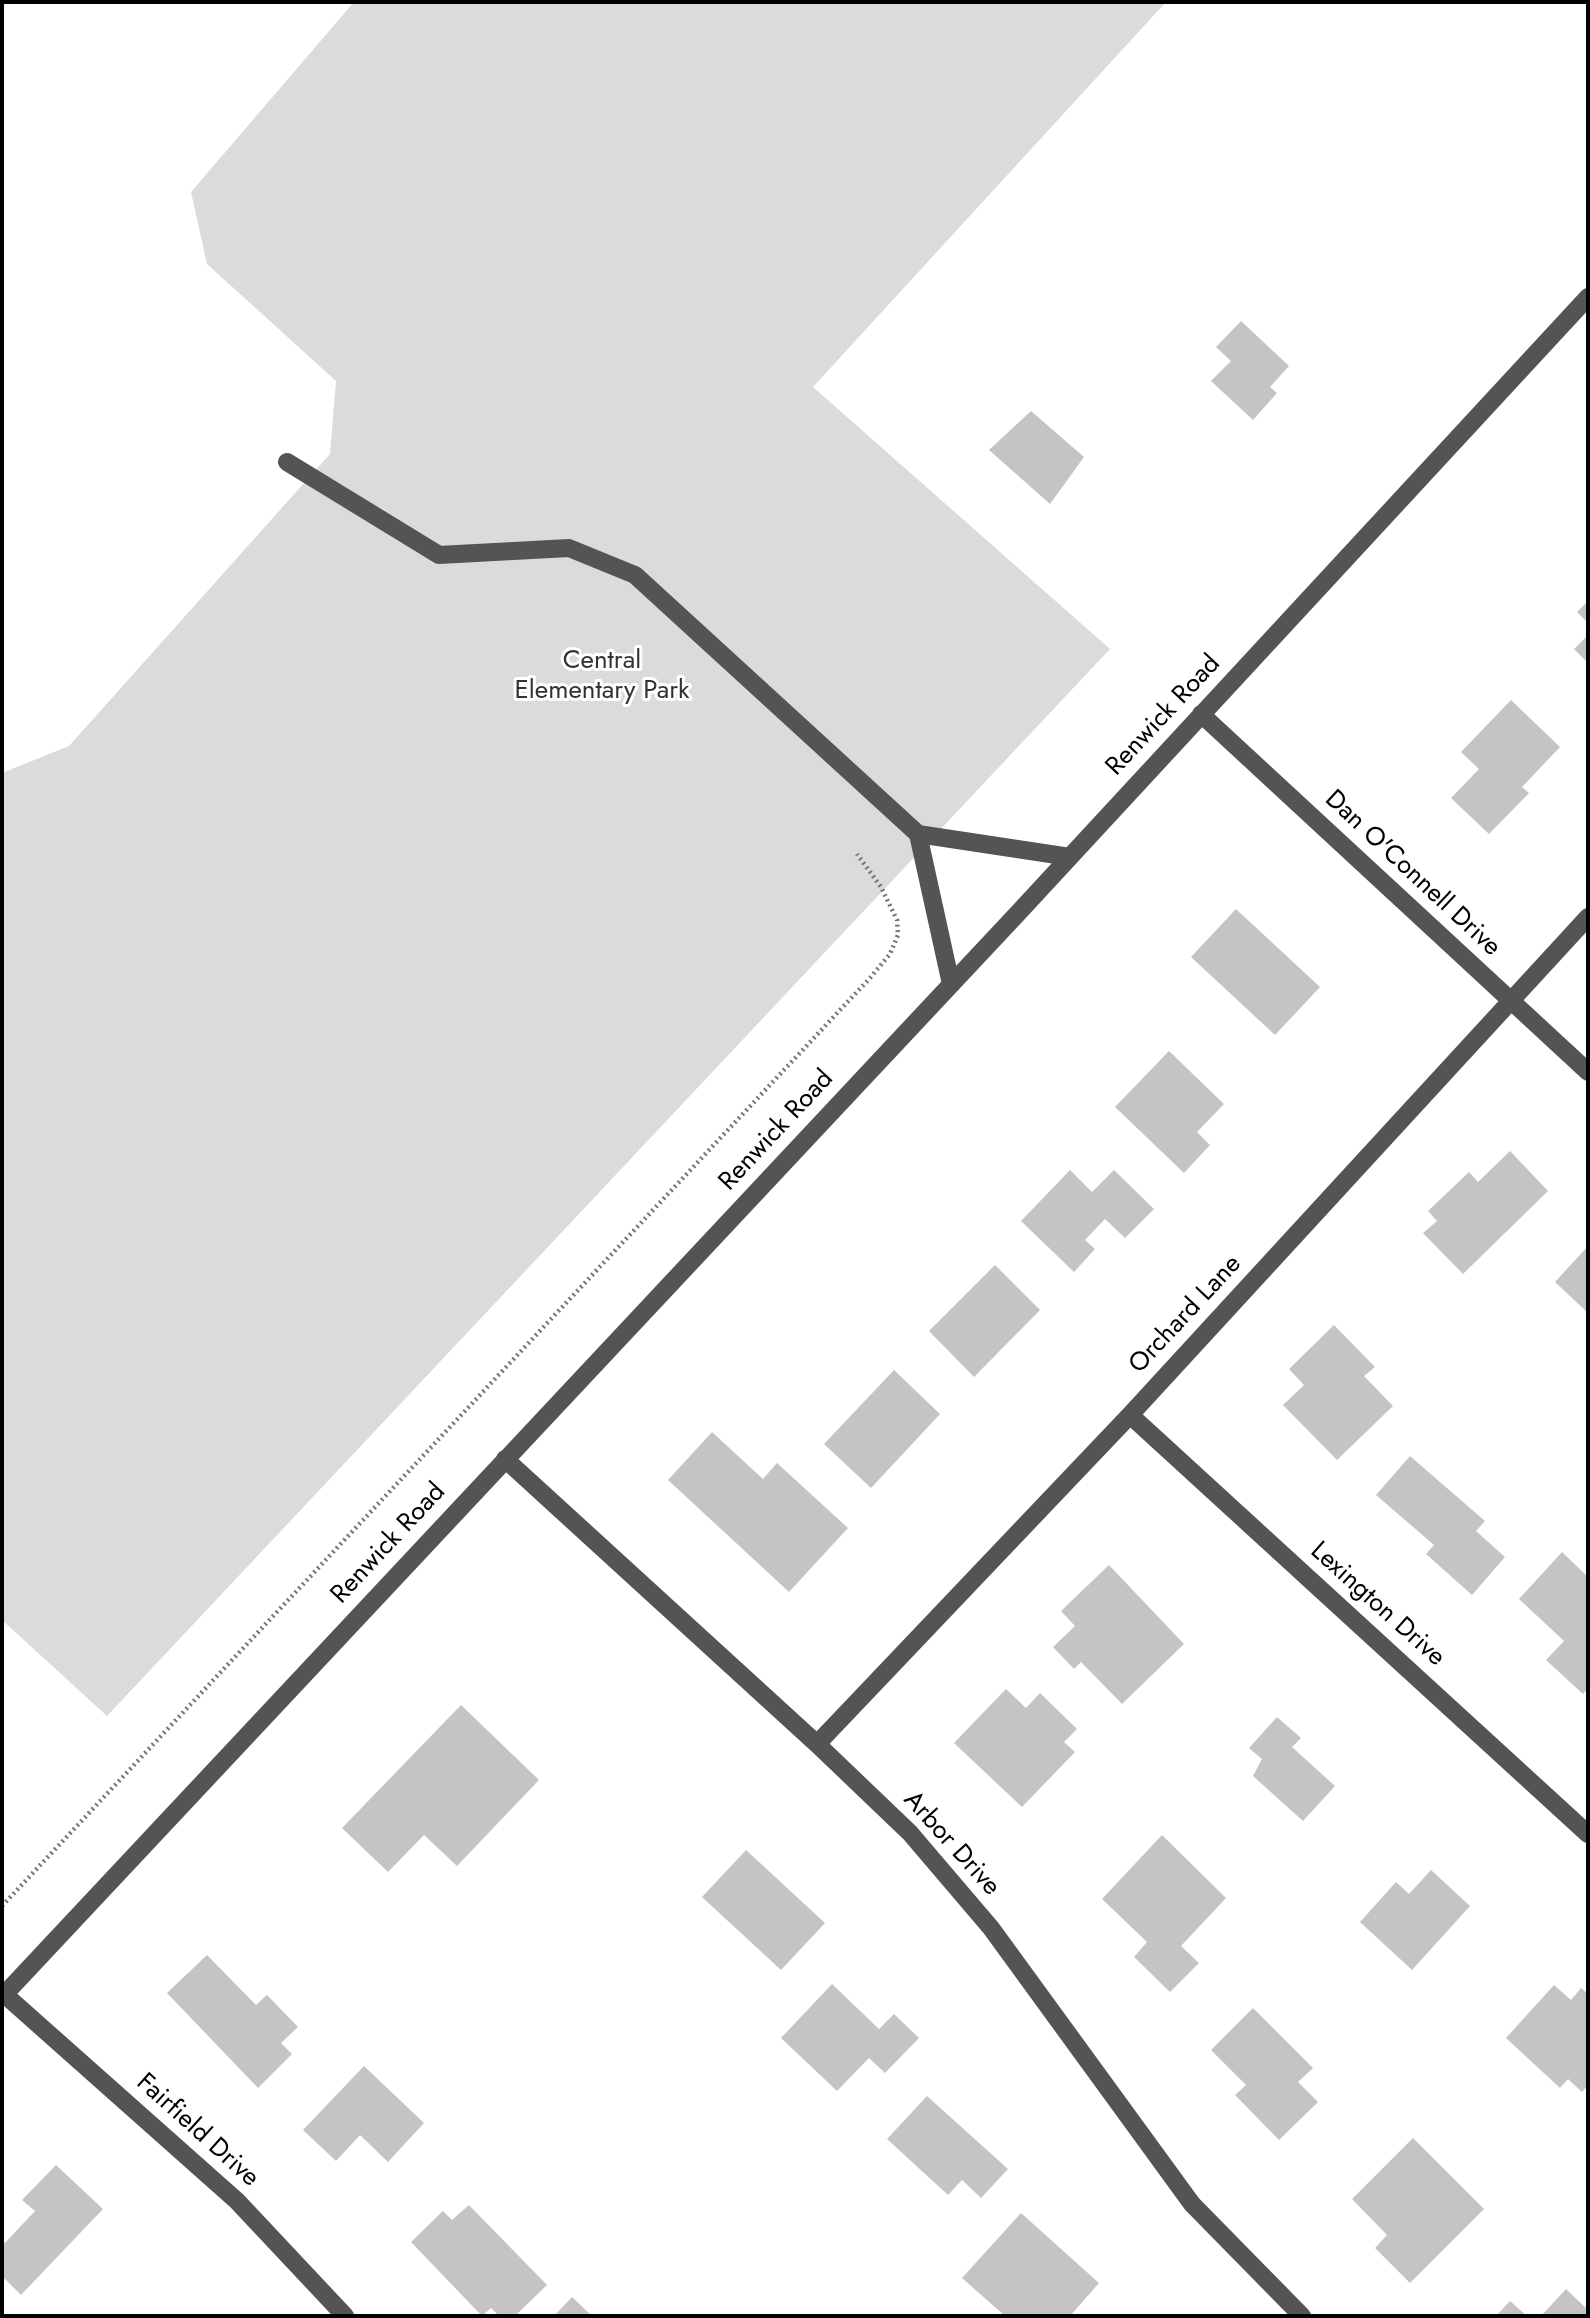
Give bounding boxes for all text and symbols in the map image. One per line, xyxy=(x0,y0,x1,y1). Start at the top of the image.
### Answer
park label: Central Elementary Park xyxy=(514,646,690,708)
street label: Renwick Road xyxy=(1100,649,1228,783)
street label: Dan O'Connell Drive xyxy=(1318,784,1506,964)
street label: Renwick Road xyxy=(713,1064,841,1198)
street label: Orchard Lane xyxy=(1123,1249,1249,1381)
street label: Renwick Road xyxy=(325,1477,453,1611)
street label: Lexington Drive xyxy=(1303,1536,1451,1674)
street label: Arbor Drive xyxy=(896,1785,1006,1903)
street label: Fairfield Drive xyxy=(129,2068,265,2194)

